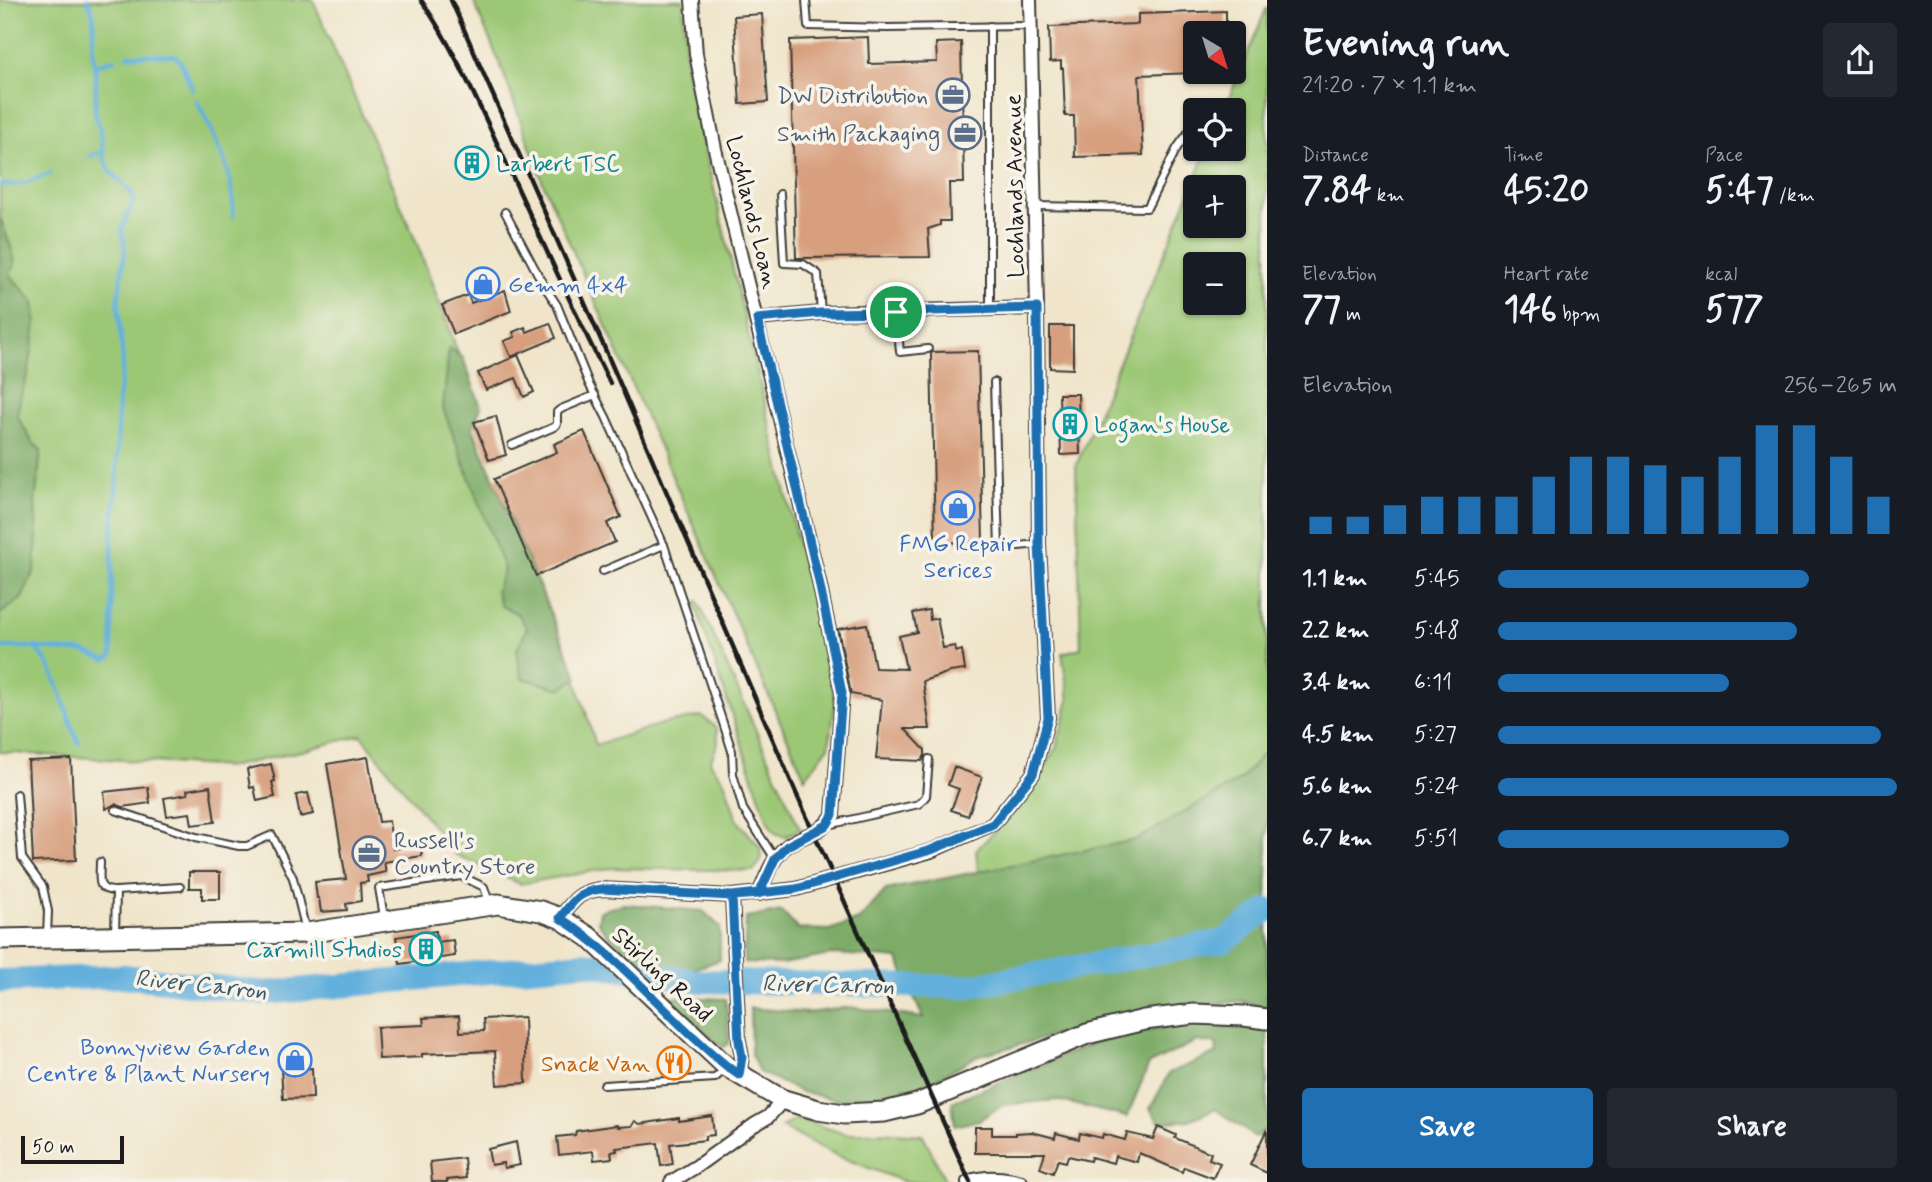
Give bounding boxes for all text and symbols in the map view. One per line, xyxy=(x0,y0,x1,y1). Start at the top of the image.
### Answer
text: Evening run xyxy=(1302,20,1509,69)
north arrow xyxy=(1183,21,1246,84)
map controls xyxy=(1183,21,1246,315)
button: share xyxy=(1823,23,1897,97)
text: 21:20 · 7 × 1.1 km xyxy=(1302,71,1477,101)
office icon: DW Distribution xyxy=(934,76,972,114)
place label: DW Distribution xyxy=(777,82,928,112)
street label: Lochlands Avenue xyxy=(999,94,1033,278)
button: locate xyxy=(1183,98,1246,161)
office icon: Smith Packaging xyxy=(946,114,984,152)
place label: Smith Packaging xyxy=(777,120,940,152)
street label: Lochlands Loan xyxy=(718,133,785,292)
text: Distance xyxy=(1302,143,1369,168)
text: Time xyxy=(1504,143,1543,168)
text: Pace xyxy=(1705,143,1743,168)
building icon: Larbert TSC xyxy=(453,144,491,182)
place label: Larbert TSC xyxy=(496,150,620,180)
text: 7.84 xyxy=(1302,168,1372,214)
text: 45:20 xyxy=(1504,168,1589,214)
text: 5:47 xyxy=(1705,168,1774,214)
button: + xyxy=(1183,175,1246,238)
text: km xyxy=(1372,183,1404,208)
text: /km xyxy=(1774,183,1815,208)
button: − xyxy=(1183,252,1246,315)
text: Elevation xyxy=(1302,262,1377,287)
text: Heart rate xyxy=(1504,262,1589,287)
text: kcal xyxy=(1705,262,1737,287)
shop icon: Gemm 4x4 xyxy=(464,265,502,303)
place label: Gemm 4x4 xyxy=(508,271,628,301)
pin xyxy=(866,282,926,342)
text: 77 xyxy=(1302,287,1341,333)
text: 146 xyxy=(1504,287,1557,333)
text: 577 xyxy=(1705,287,1763,333)
icon: arrive xyxy=(877,293,915,331)
text: m xyxy=(1341,302,1361,327)
text: bpm xyxy=(1557,302,1600,327)
text: Elevation xyxy=(1302,371,1393,401)
text: 256–265 m xyxy=(1784,371,1897,401)
building icon: Logan's House xyxy=(1051,405,1089,443)
place label: Logan's House xyxy=(1094,411,1230,443)
shop icon: FMG Repair Serices xyxy=(939,489,977,527)
place label: FMG Repair Serices xyxy=(899,530,1017,586)
text: 1.1 km xyxy=(1302,564,1367,594)
text: 5:45 xyxy=(1414,564,1460,594)
text: 2.2 km xyxy=(1302,616,1369,646)
text: 5:48 xyxy=(1414,616,1460,646)
text: 3.4 km xyxy=(1302,668,1370,698)
text: 6:11 xyxy=(1414,668,1452,698)
text: 4.5 km xyxy=(1302,720,1374,750)
text: 5:27 xyxy=(1414,720,1457,750)
text: 5.6 km xyxy=(1302,772,1372,802)
text: 5:24 xyxy=(1414,772,1459,802)
text: 6.7 km xyxy=(1302,824,1372,854)
text: 5:51 xyxy=(1414,824,1458,854)
place label: Russell's Country Store xyxy=(394,827,535,883)
office icon: Russell's Country Store xyxy=(350,834,388,872)
street label: Stirling Road xyxy=(604,921,718,1031)
building icon: Carmill Studios xyxy=(407,930,445,968)
place label: Carmill Studios xyxy=(246,936,402,966)
water label: River Carron xyxy=(133,963,268,1008)
water label: River Carron xyxy=(762,969,894,1002)
place label: Bonnyview Garden Centre & Plant Nursery xyxy=(27,1034,270,1090)
shop icon: Bonnyview Garden Centre & Plant Nursery xyxy=(276,1041,314,1079)
restaurant icon: Snack Van xyxy=(655,1044,693,1082)
place label: Snack Van xyxy=(541,1050,650,1080)
button: Save xyxy=(1302,1088,1593,1168)
button: Share xyxy=(1607,1088,1897,1168)
scale bar xyxy=(21,1133,124,1165)
text: 50 m xyxy=(32,1135,75,1160)

